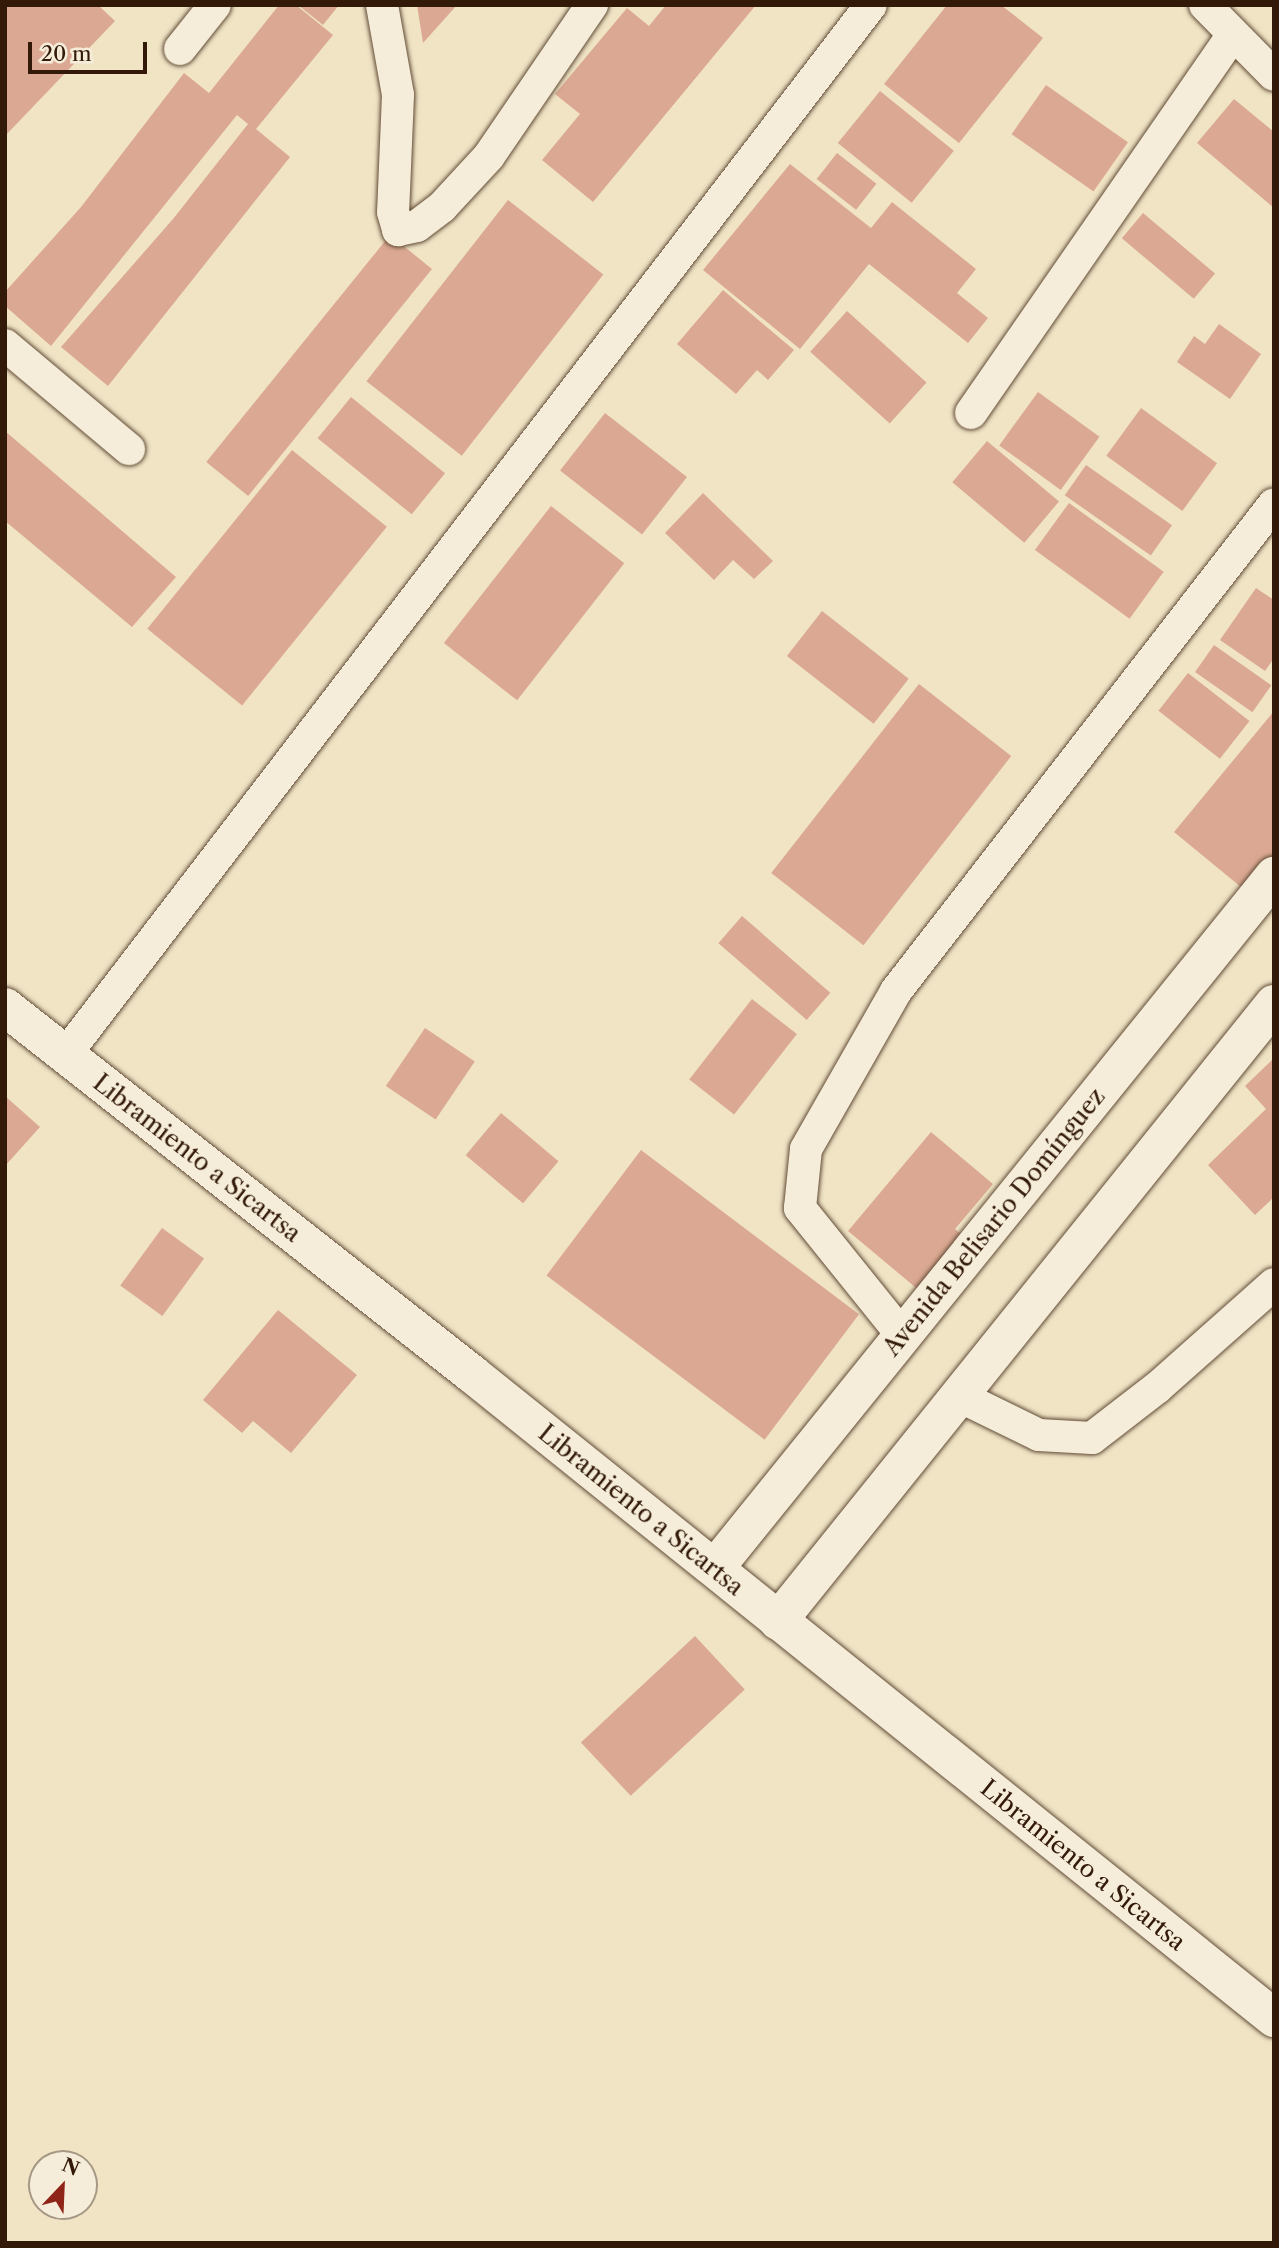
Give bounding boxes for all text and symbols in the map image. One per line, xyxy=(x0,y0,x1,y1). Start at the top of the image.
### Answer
scale bar xyxy=(32,28,150,72)
text: 20 m xyxy=(41,41,92,66)
street label: Libramiento a Sicartsa xyxy=(87,1068,307,1248)
street label: Avenida Belisario Domínguez xyxy=(877,1082,1111,1362)
street label: Libramiento a Sicartsa xyxy=(533,1418,749,1602)
street label: Libramiento a Sicartsa xyxy=(975,1773,1191,1957)
north arrow xyxy=(28,2150,98,2220)
text: N xyxy=(59,2153,83,2181)

